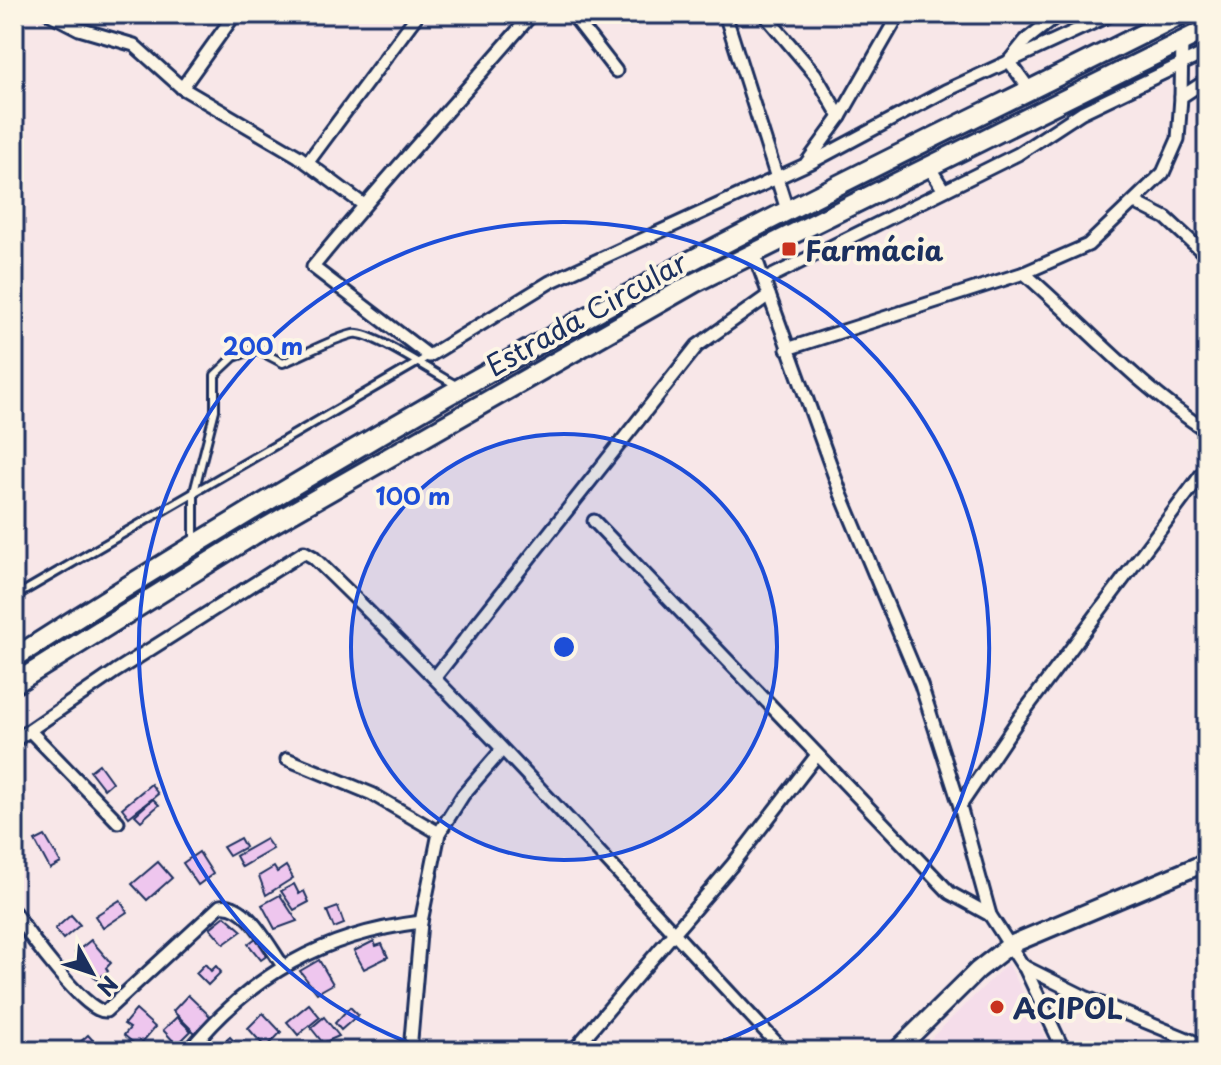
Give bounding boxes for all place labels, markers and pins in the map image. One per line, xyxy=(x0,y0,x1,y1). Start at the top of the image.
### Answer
place label: Farmácia xyxy=(805,228,944,271)
marker: Farmácia xyxy=(780,240,798,258)
centre of rings xyxy=(550,633,578,661)
place label: ACIPOL xyxy=(1013,986,1123,1029)
marker: ACIPOL xyxy=(988,998,1006,1016)

